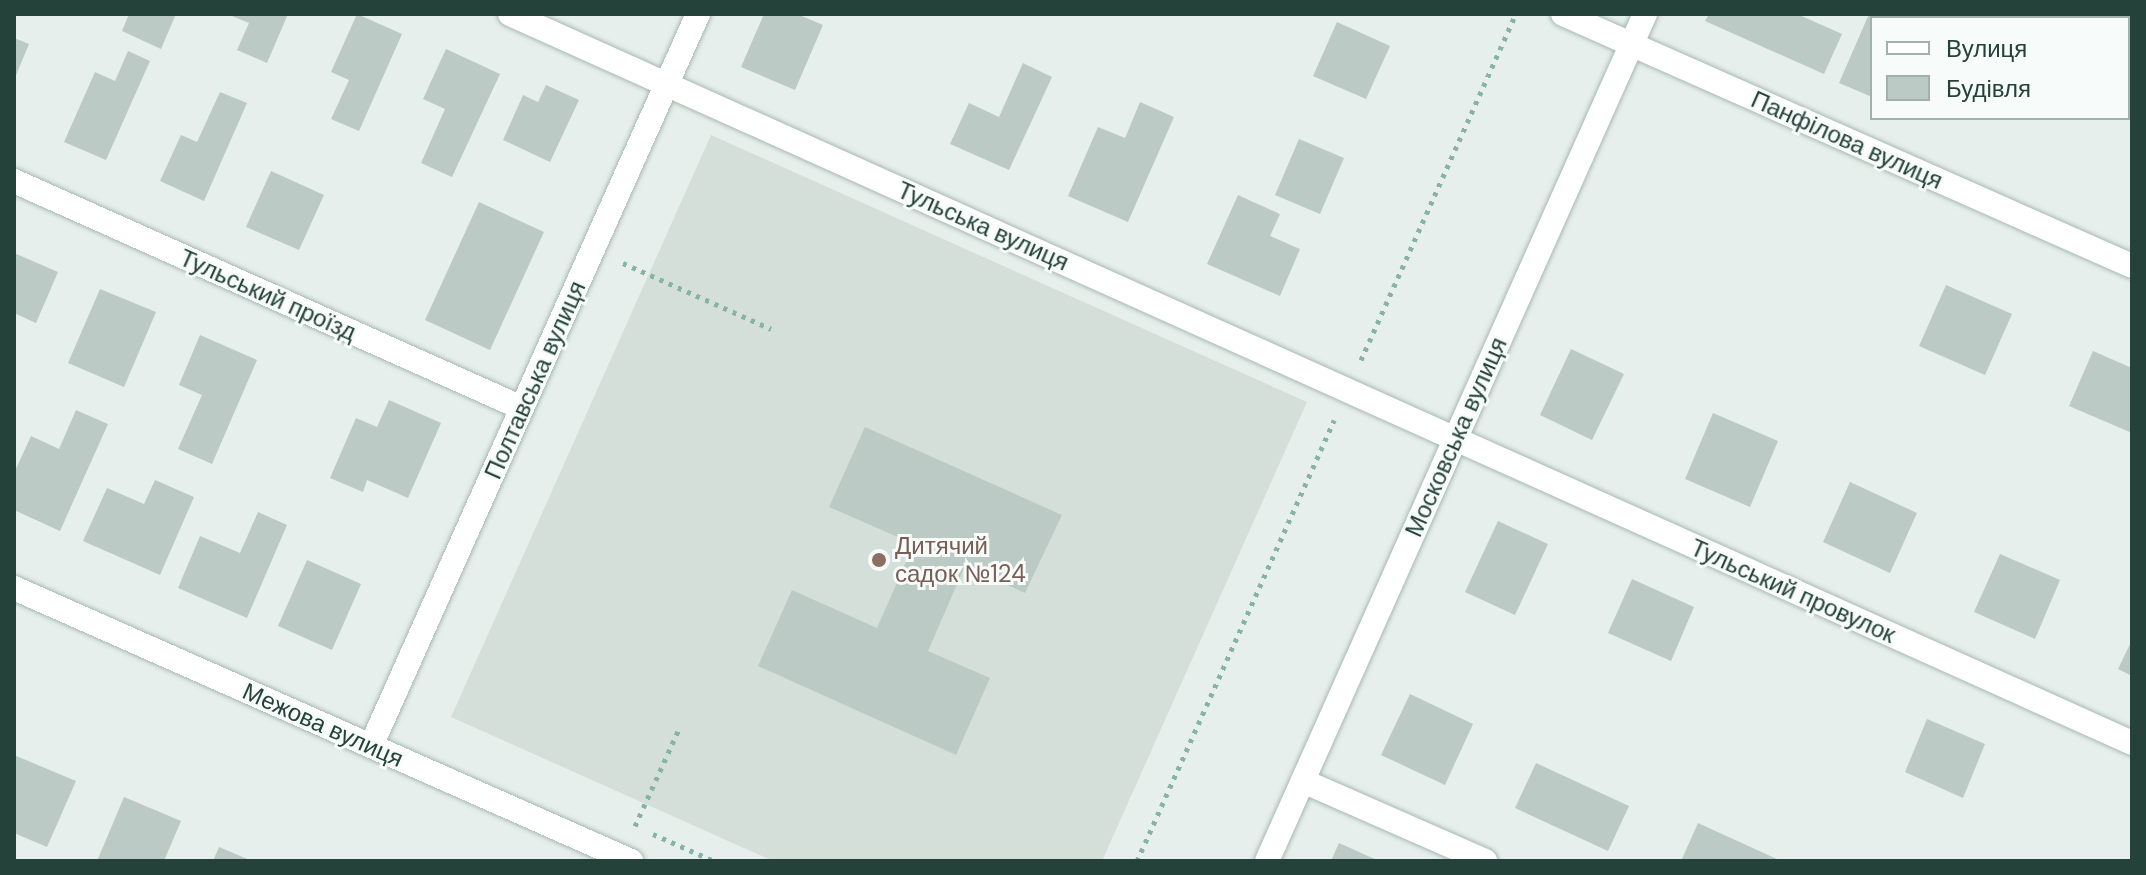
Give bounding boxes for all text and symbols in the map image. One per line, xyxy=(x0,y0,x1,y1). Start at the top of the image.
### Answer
legend xyxy=(1870,16,2130,120)
text: Вулиця xyxy=(1946,33,2027,64)
text: Будівля xyxy=(1946,73,2031,104)
street label: Панфілова вулиця xyxy=(1747,85,1947,195)
street label: Тульська вулиця xyxy=(893,175,1073,277)
street label: Тульський проїзд xyxy=(175,243,361,347)
street label: Полтавська вулиця xyxy=(478,277,592,483)
street label: Московська вулиця xyxy=(1399,333,1513,541)
place label: Дитячий садок №124 xyxy=(895,532,1026,588)
street label: Тульський провулок xyxy=(1686,533,1900,649)
marker: Дитячий садок №124 xyxy=(870,551,888,569)
street label: Межова вулиця xyxy=(238,677,408,773)

